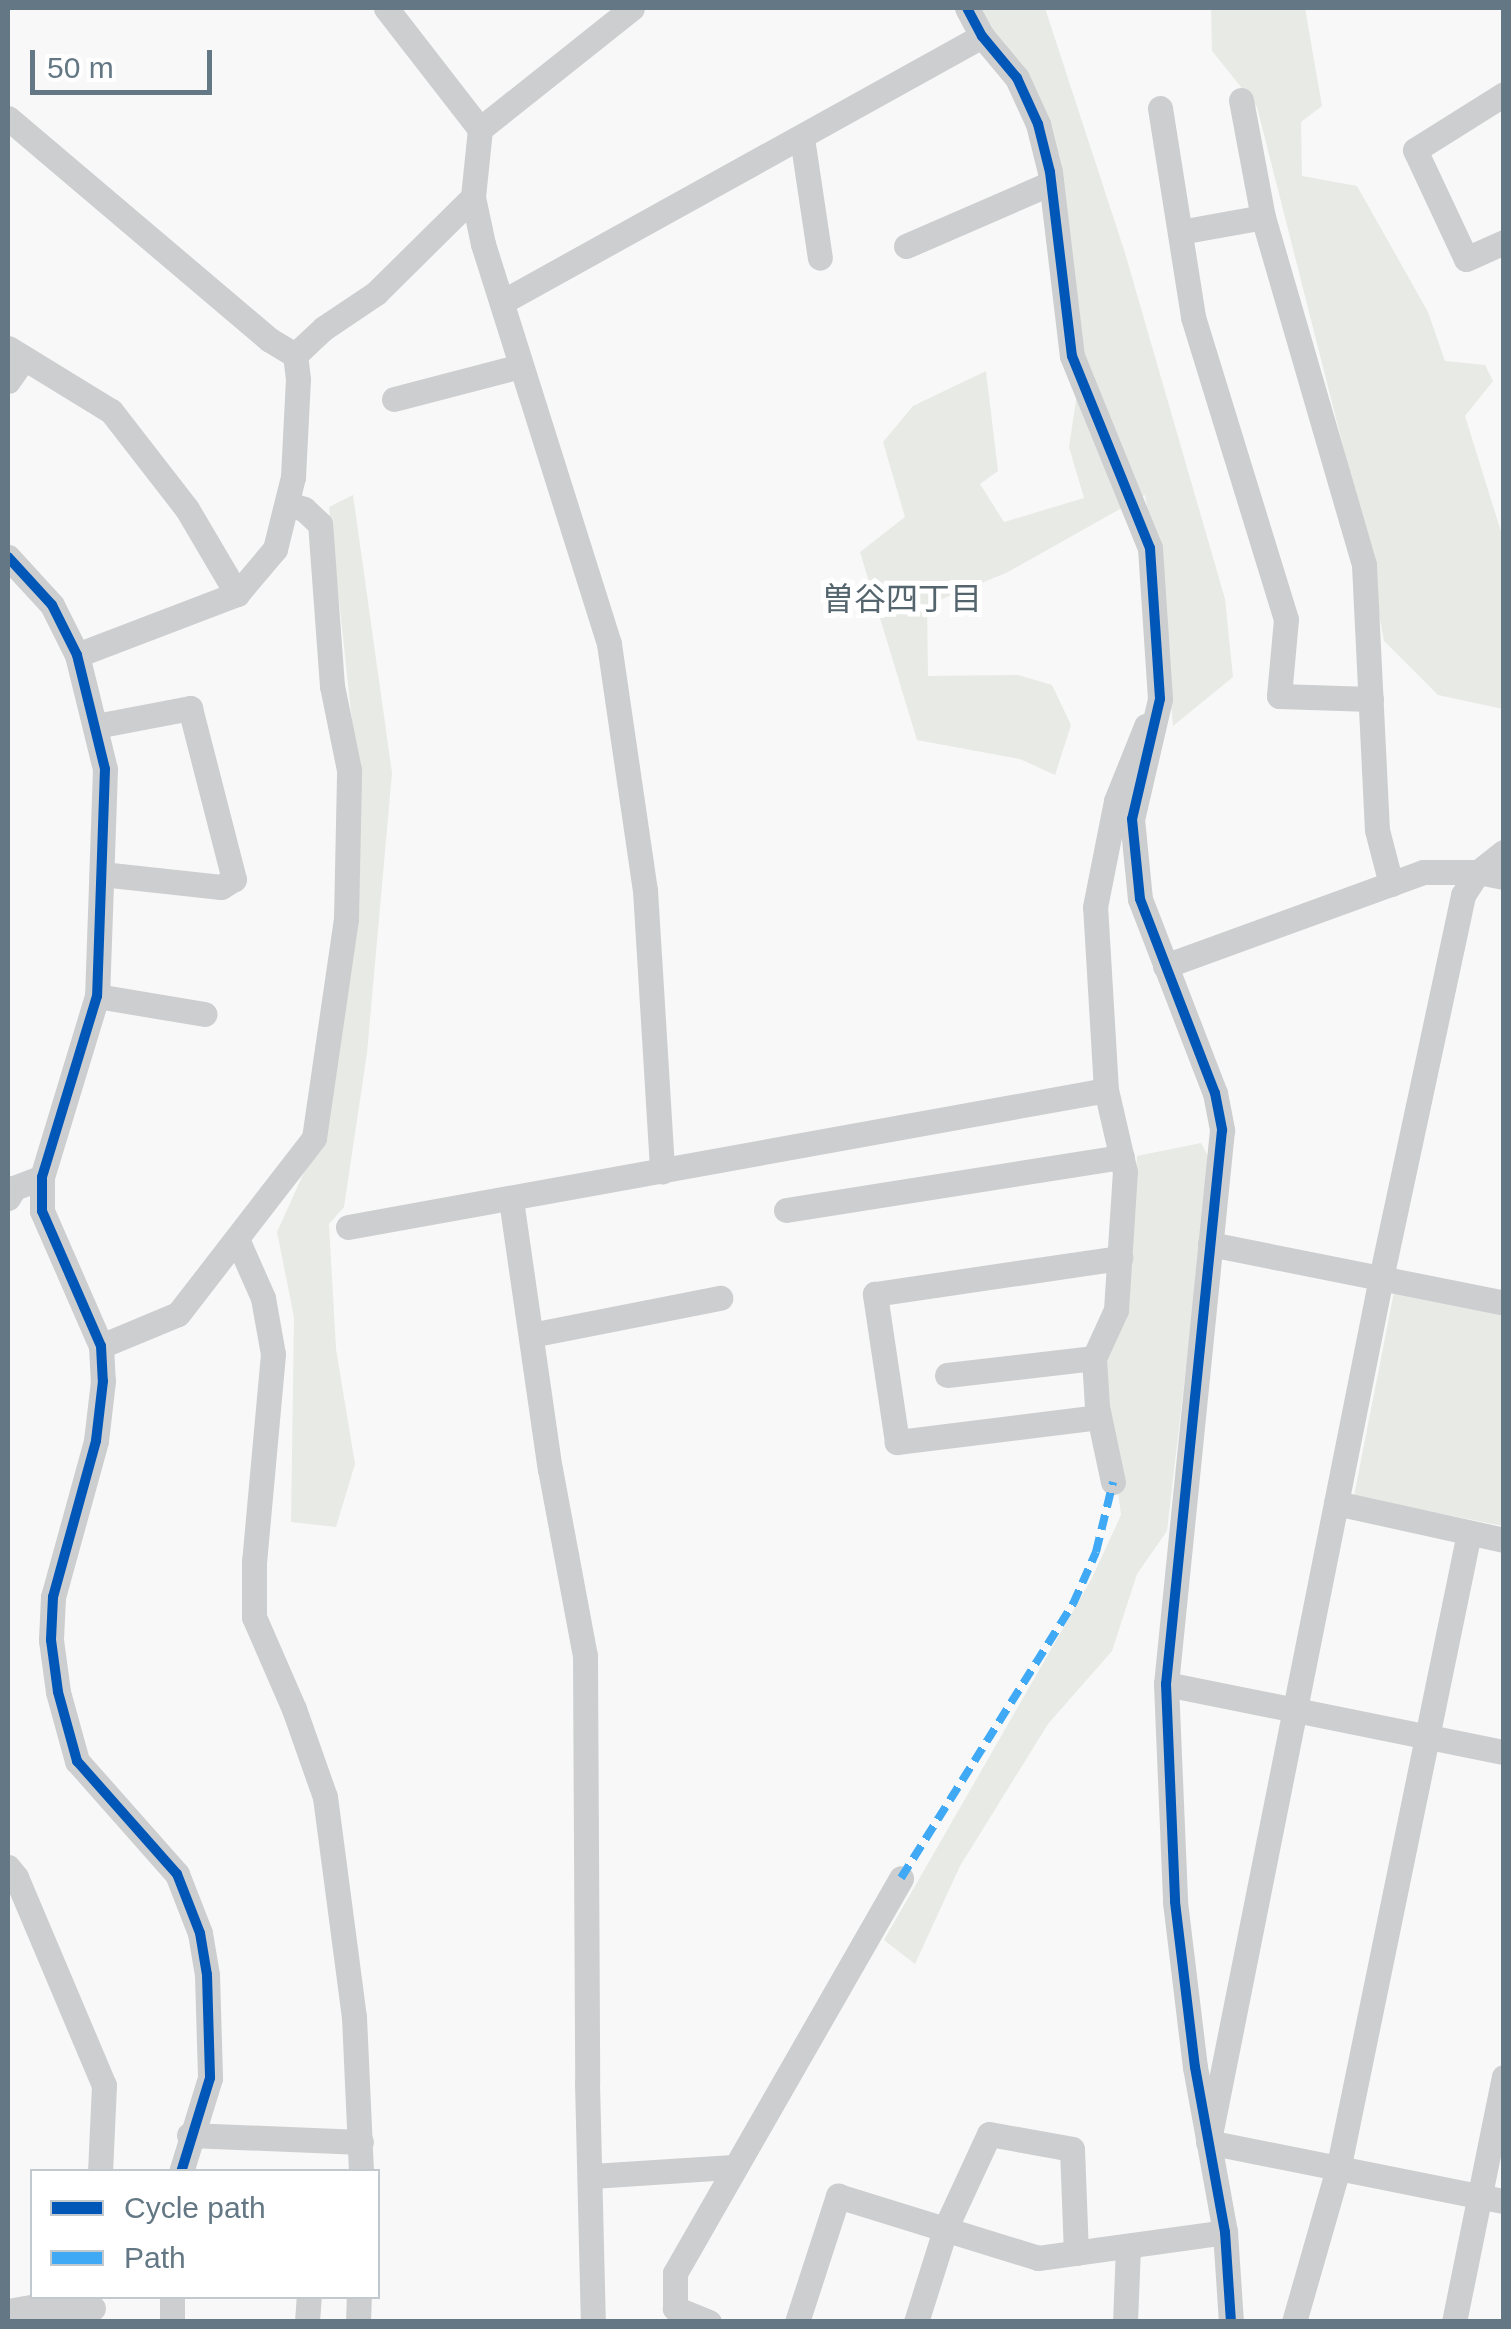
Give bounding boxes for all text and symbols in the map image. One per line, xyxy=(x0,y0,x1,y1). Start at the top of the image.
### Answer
scale bar xyxy=(35,30,218,92)
text: 50 m xyxy=(47,51,114,84)
district label: 曽谷四丁目 xyxy=(822,580,982,618)
legend xyxy=(30,2169,380,2299)
text: Cycle path xyxy=(124,2191,266,2224)
text: Path xyxy=(124,2241,186,2274)

